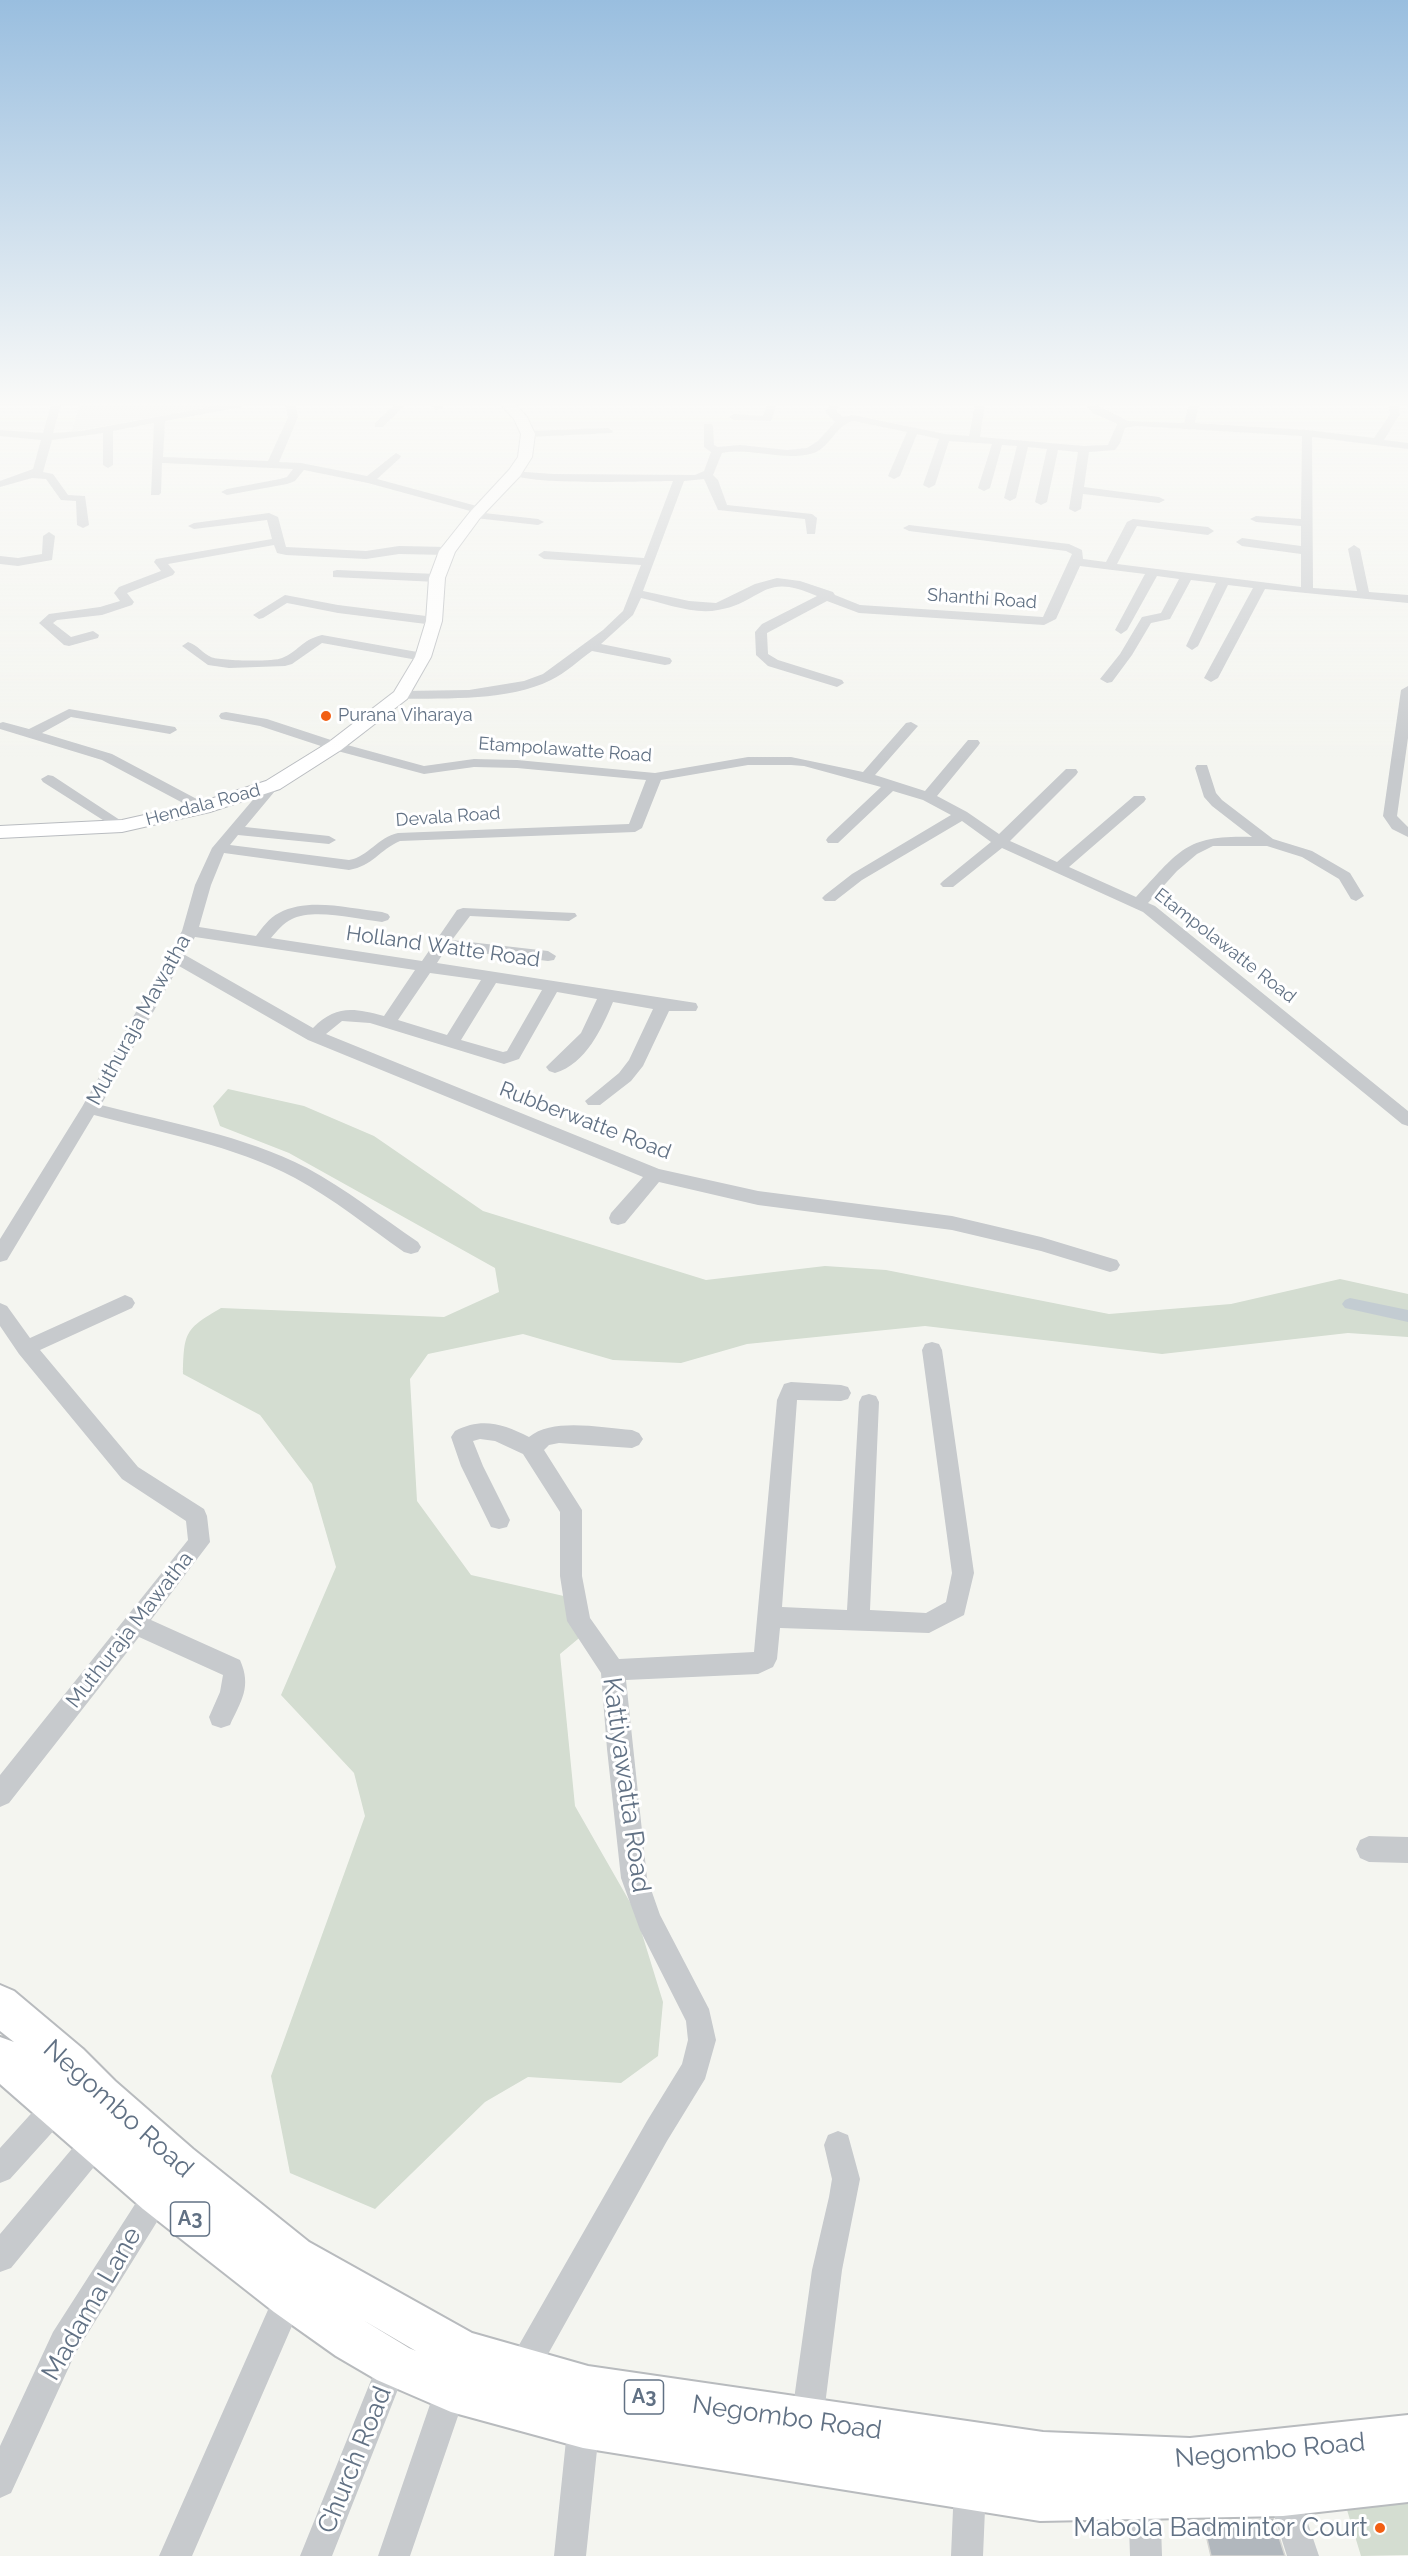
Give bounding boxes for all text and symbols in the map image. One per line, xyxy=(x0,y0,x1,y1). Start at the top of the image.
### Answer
street label: Shanthi Road xyxy=(926,584,1038,614)
place label: Purana Viharaya xyxy=(338,705,472,727)
marker: Purana Viharaya xyxy=(319,709,333,723)
street label: Etampolawatte Road xyxy=(478,733,652,767)
street label: Hendala Road xyxy=(143,779,263,831)
street label: Devala Road xyxy=(395,803,501,831)
street label: Etampolawatte Road xyxy=(1150,884,1300,1008)
street label: Holland Watte Road xyxy=(344,921,542,973)
street label: Muthuraja Mawatha xyxy=(82,930,196,1110)
street label: Rubberwatte Road xyxy=(496,1077,674,1165)
street label: Muthuraja Mawatha xyxy=(61,1547,199,1713)
street label: Kattiyawatta Road xyxy=(595,1675,657,1895)
street label: Negombo Road xyxy=(37,2033,199,2185)
road number: A3 xyxy=(170,2202,210,2236)
street label: Madama Lane xyxy=(36,2222,148,2386)
road number: A3 xyxy=(624,2380,664,2414)
street label: Church Road xyxy=(311,2382,399,2538)
street label: Negombo Road xyxy=(690,2389,884,2447)
street label: Negombo Road xyxy=(1173,2427,1367,2475)
place label: Mabola Badmintor Court xyxy=(1073,2512,1368,2544)
marker: Mabola Badmintor Court xyxy=(1373,2521,1387,2535)

